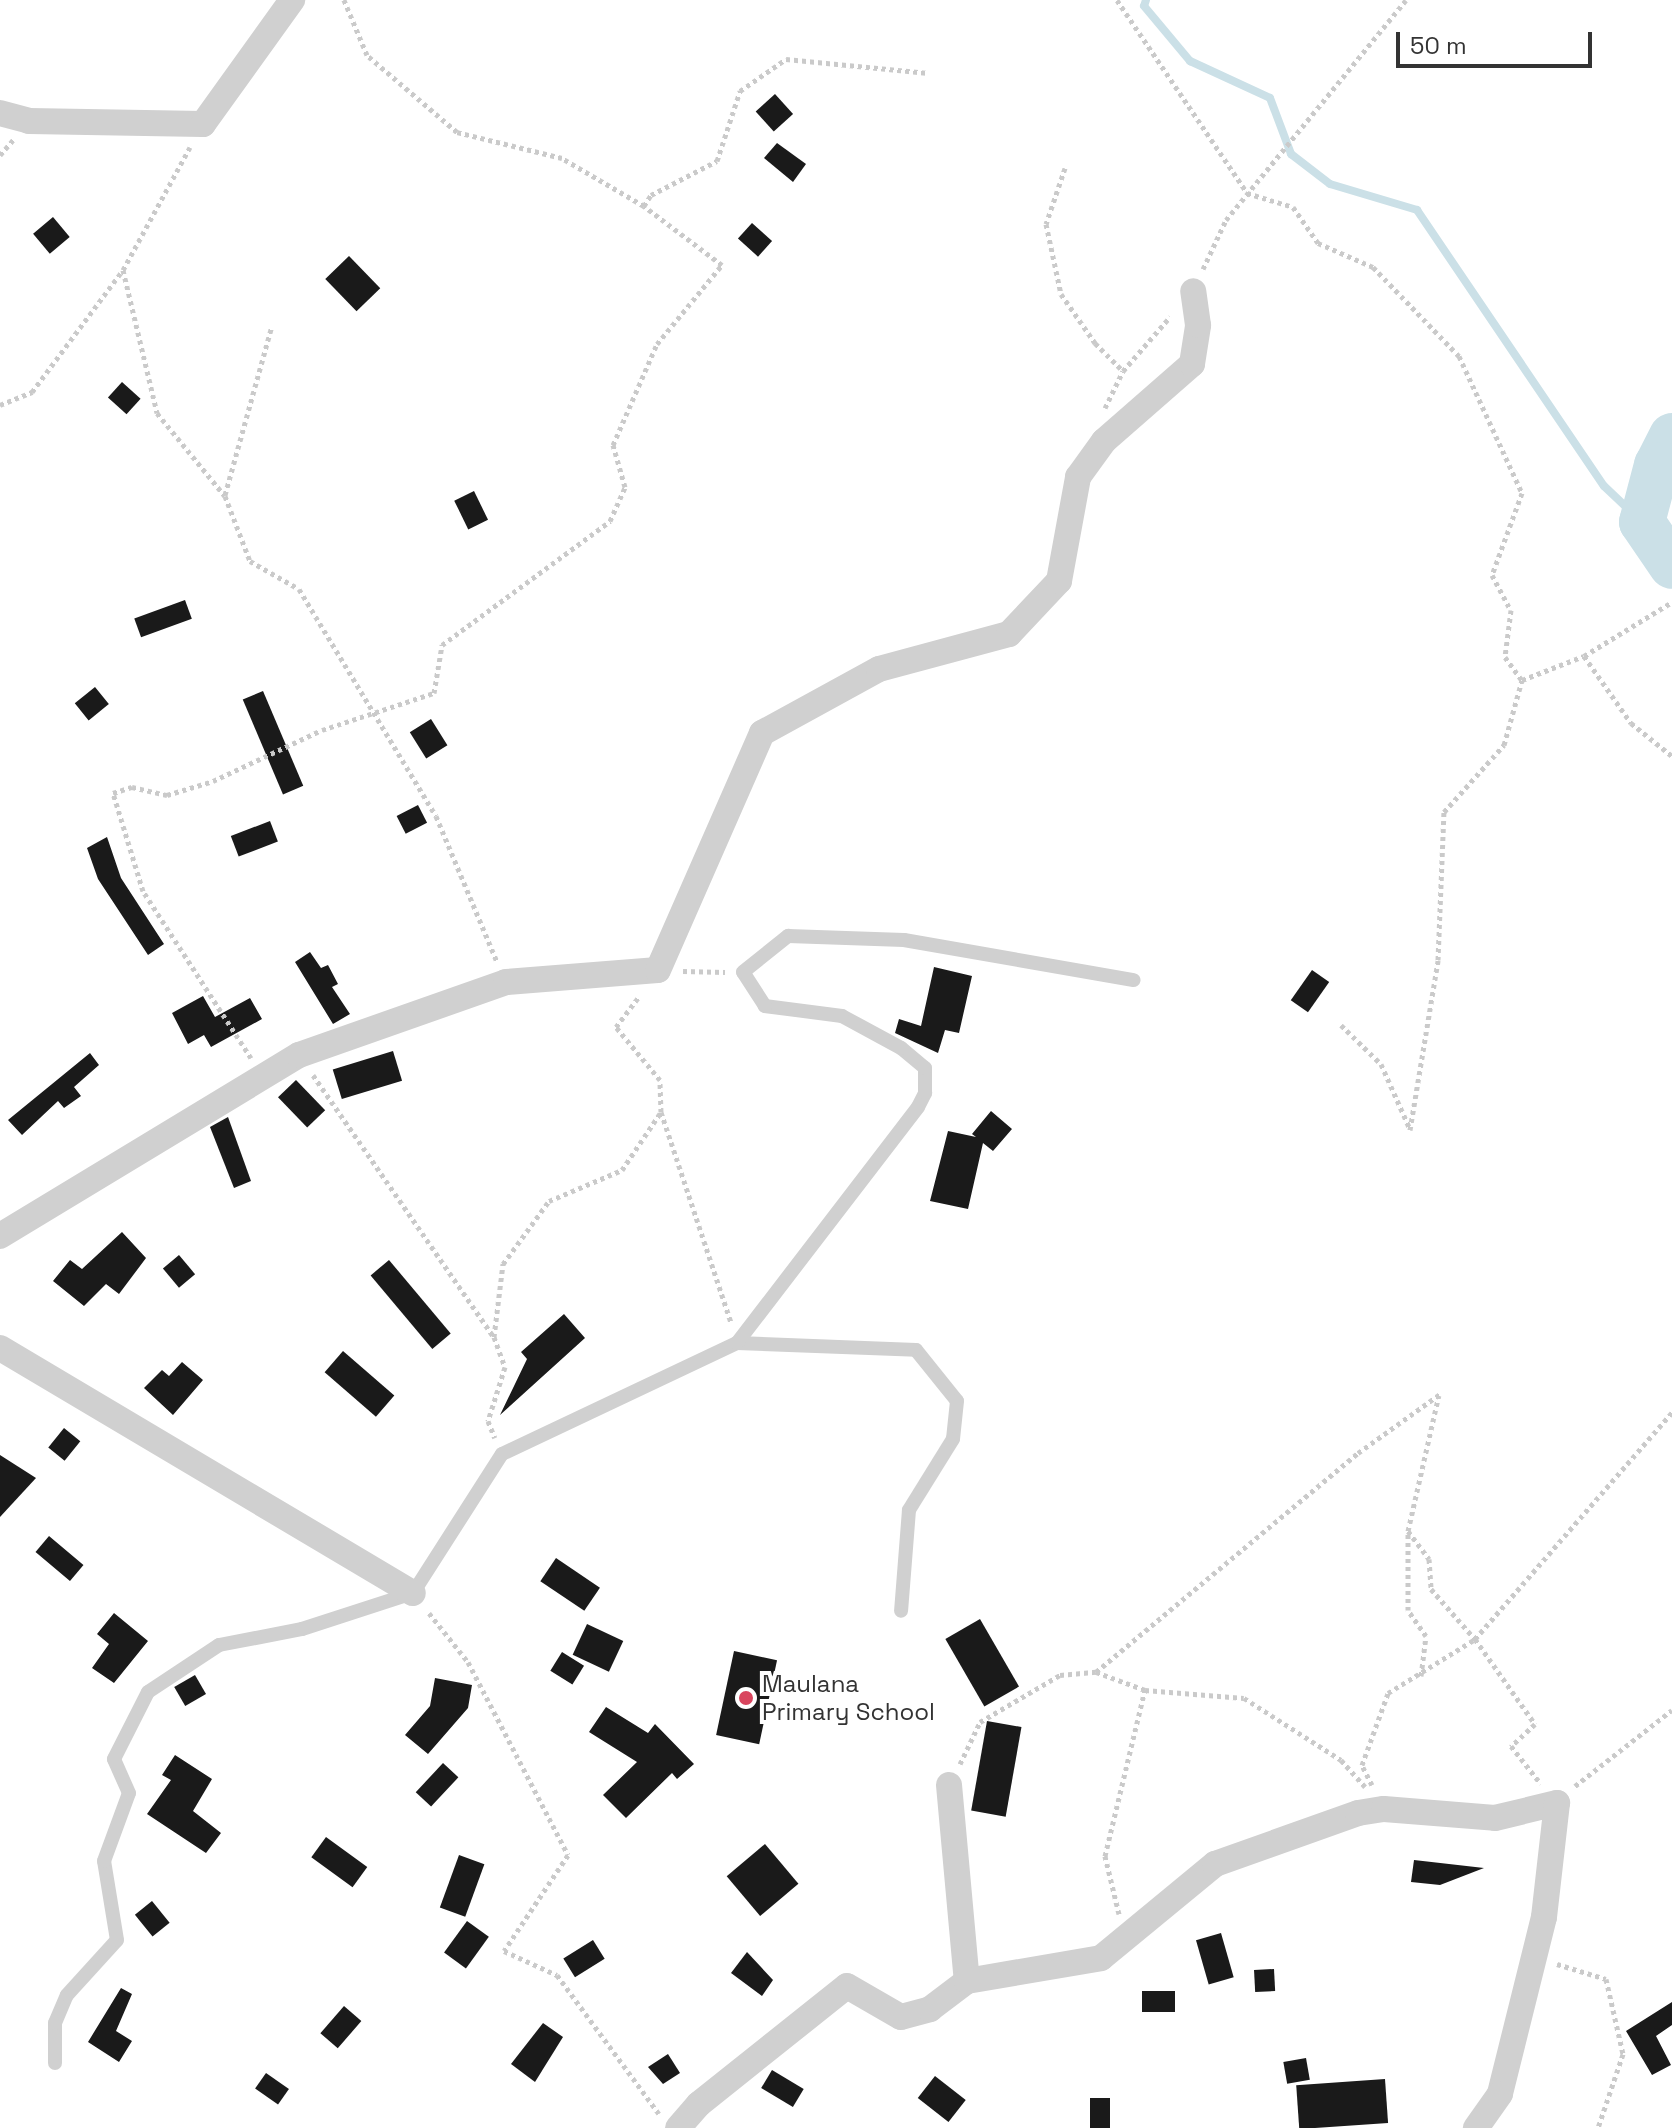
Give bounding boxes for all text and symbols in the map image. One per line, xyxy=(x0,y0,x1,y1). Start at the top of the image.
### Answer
scale bar xyxy=(1400,16,1596,66)
text: 50 m xyxy=(1410,30,1467,61)
place label: Maulana Primary School xyxy=(762,1670,935,1726)
marker: Maulana Primary School xyxy=(737,1689,755,1707)

